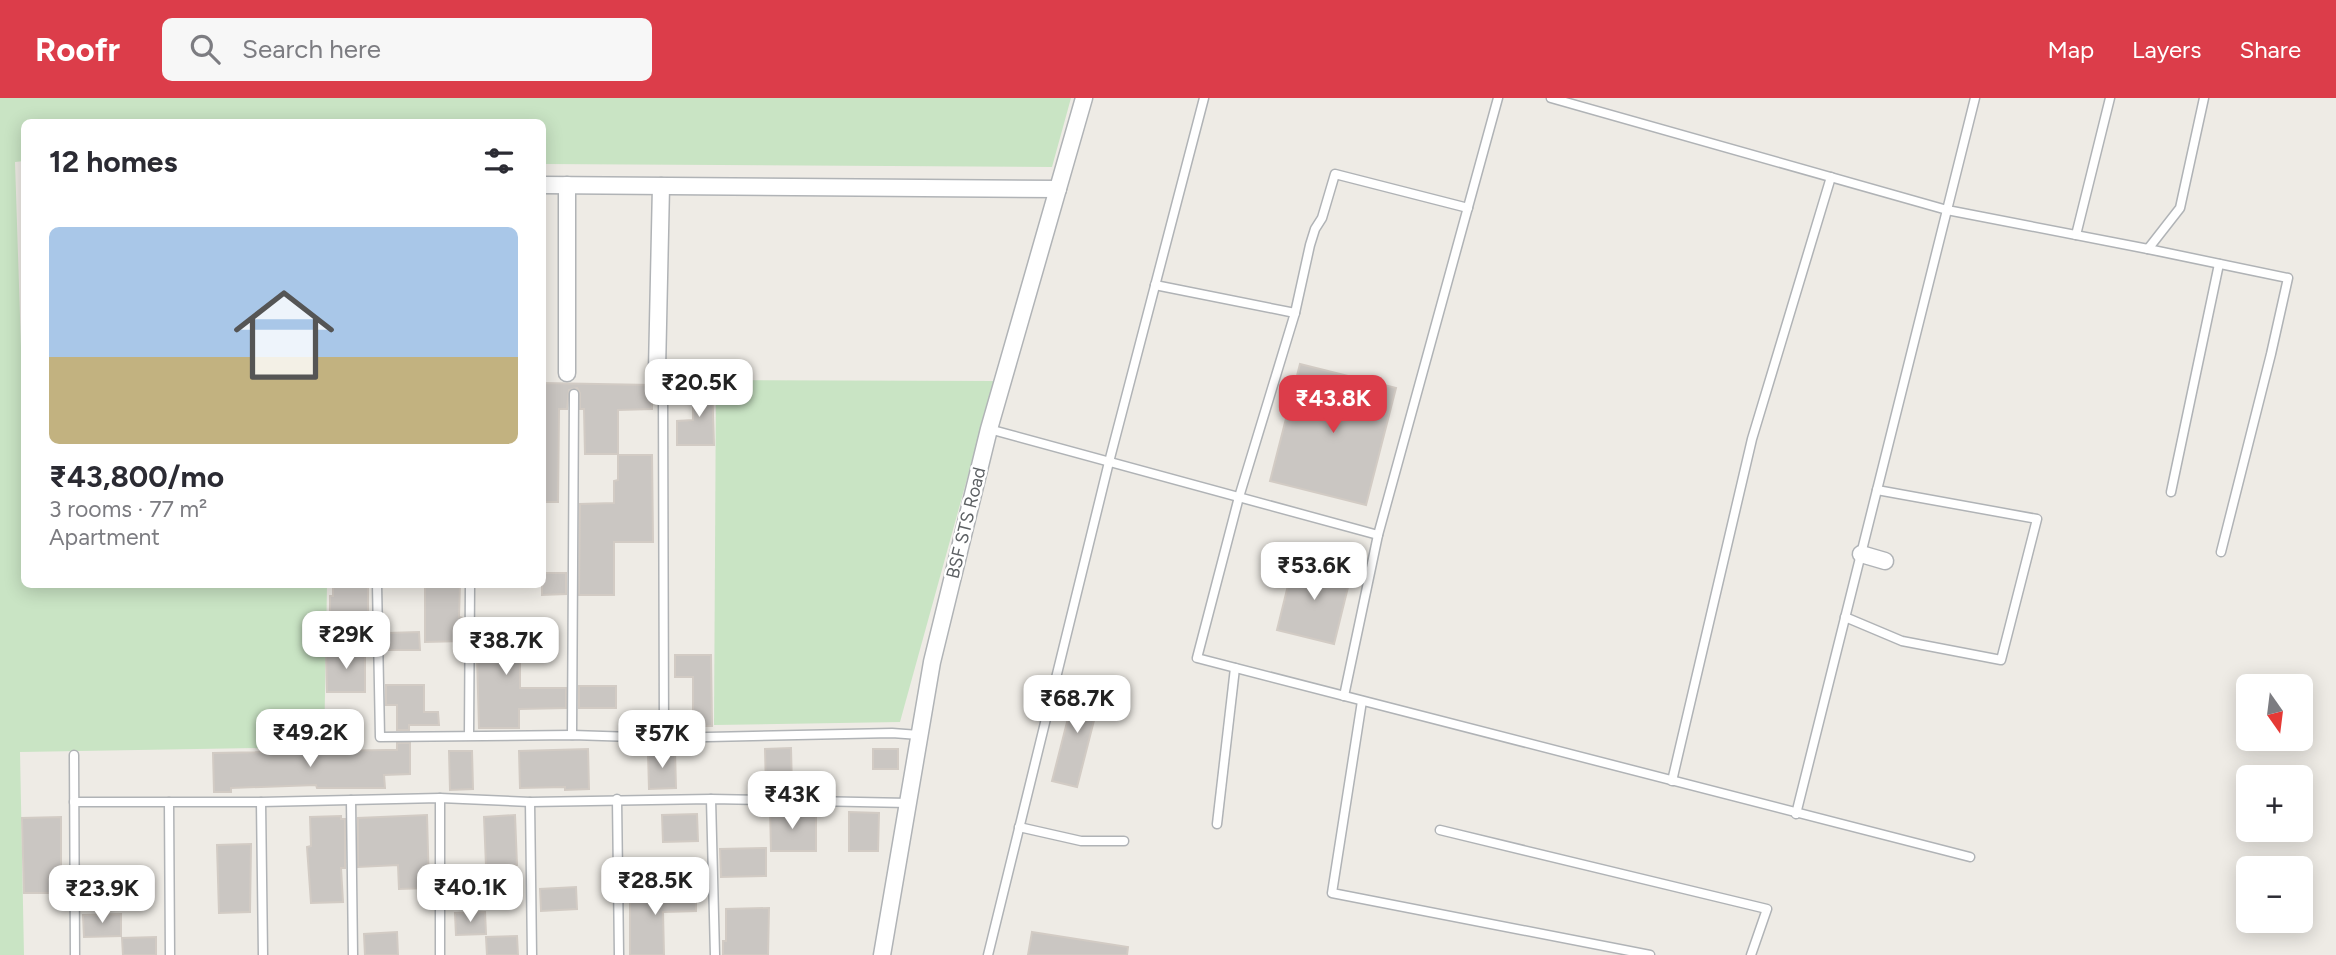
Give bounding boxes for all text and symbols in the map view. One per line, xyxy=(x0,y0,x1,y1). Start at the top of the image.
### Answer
search box xyxy=(162,18,652,81)
text: Roofr xyxy=(35,30,120,69)
icon: search xyxy=(186,30,224,68)
text: Search here xyxy=(242,33,381,65)
text: Map xyxy=(2047,35,2094,64)
text: Layers xyxy=(2132,35,2201,64)
text: Share xyxy=(2239,35,2301,64)
icon: filters xyxy=(480,142,518,180)
text: 12 homes xyxy=(49,143,177,180)
icon: home xyxy=(221,272,347,398)
pin: ₹20.5K xyxy=(642,360,756,419)
text: ₹20.5K xyxy=(661,368,737,396)
pin: ₹43.8K xyxy=(1276,376,1390,435)
text: ₹43.8K xyxy=(1295,384,1371,412)
text: ₹43,800/mo xyxy=(49,458,224,495)
street label: BSF STS Road xyxy=(942,465,990,581)
text: 3 rooms · 77 m² xyxy=(49,495,207,523)
text: Apartment xyxy=(49,523,160,551)
pin: ₹53.6K xyxy=(1257,542,1371,602)
text: ₹53.6K xyxy=(1277,551,1351,579)
pin: ₹29K xyxy=(305,612,387,671)
pin: ₹38.7K xyxy=(449,618,563,677)
text: ₹29K xyxy=(318,620,374,648)
text: ₹38.7K xyxy=(469,626,543,654)
north arrow xyxy=(2236,674,2314,751)
map controls xyxy=(2236,674,2313,933)
pin: ₹68.7K xyxy=(1020,676,1134,735)
text: ₹68.7K xyxy=(1039,684,1115,712)
pin: ₹49.2K xyxy=(253,710,367,769)
pin: ₹57K xyxy=(621,710,703,770)
text: ₹49.2K xyxy=(272,718,348,746)
text: ₹57K xyxy=(634,719,690,747)
button: + xyxy=(2236,765,2313,842)
pin: ₹43K xyxy=(751,772,833,831)
text: ₹43K xyxy=(764,780,820,808)
button: − xyxy=(2236,856,2313,933)
pin: ₹28.5K xyxy=(598,858,712,917)
pin: ₹40.1K xyxy=(413,864,527,924)
pin: ₹23.9K xyxy=(45,866,159,925)
text: ₹28.5K xyxy=(617,866,693,894)
text: ₹40.1K xyxy=(433,873,507,901)
text: ₹23.9K xyxy=(65,874,139,902)

